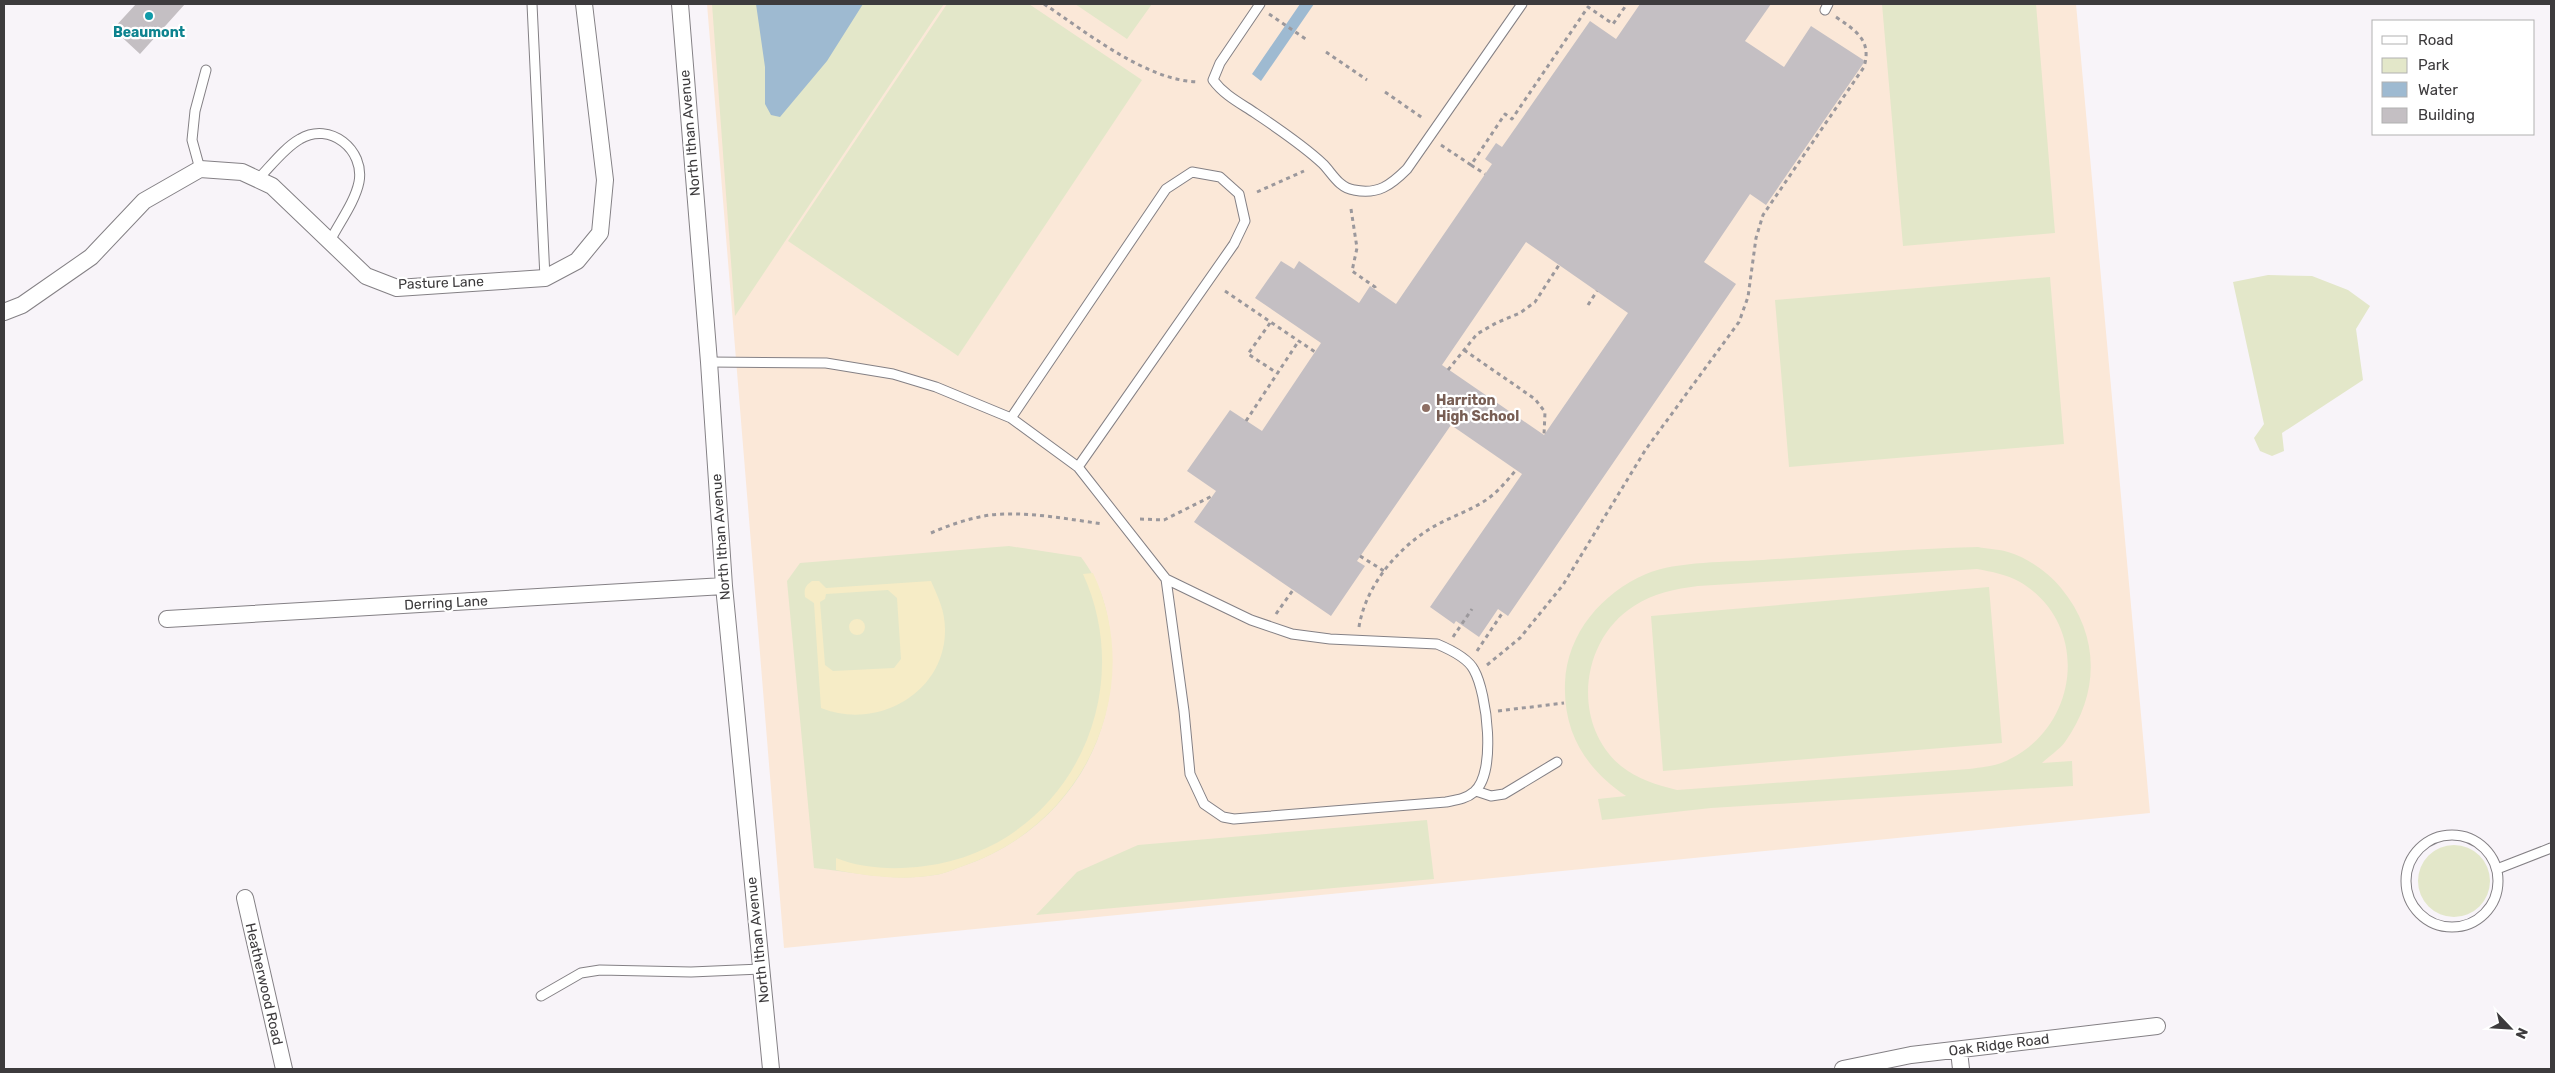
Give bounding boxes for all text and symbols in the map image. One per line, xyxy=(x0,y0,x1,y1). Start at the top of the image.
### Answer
marker: Beaumont xyxy=(143,10,155,22)
legend xyxy=(2372,20,2535,135)
place label: Beaumont xyxy=(113,24,186,41)
text: Road xyxy=(2418,31,2454,49)
text: Park xyxy=(2418,56,2449,74)
street label: North Ithan Avenue xyxy=(676,69,704,197)
text: Water xyxy=(2418,81,2458,99)
text: Building xyxy=(2418,106,2475,124)
street label: Pasture Lane xyxy=(398,273,484,293)
place label: Harriton High School xyxy=(1436,392,1519,425)
marker: Harriton High School xyxy=(1420,402,1432,414)
street label: North Ithan Avenue xyxy=(708,473,734,601)
street label: Derring Lane xyxy=(404,592,488,614)
street label: North Ithan Avenue xyxy=(743,876,773,1004)
street label: Heatherwood Road xyxy=(242,921,286,1047)
north arrow xyxy=(2485,1003,2535,1053)
text: N xyxy=(2511,1025,2531,1041)
street label: Oak Ridge Road xyxy=(1948,1030,2050,1060)

